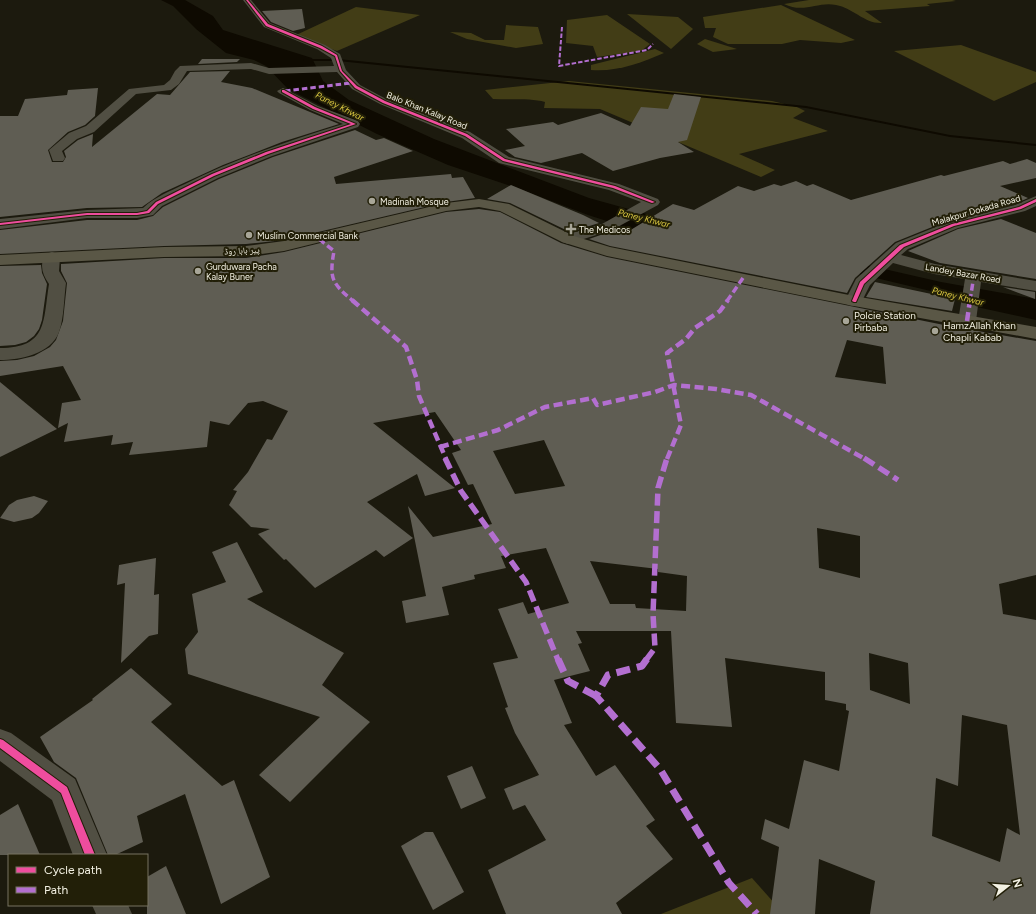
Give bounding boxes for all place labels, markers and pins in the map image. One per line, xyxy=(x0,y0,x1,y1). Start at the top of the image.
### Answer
marker: Madinah Mosque xyxy=(367,196,377,206)
place label: Madinah Mosque xyxy=(380,196,449,207)
marker: The Medicos xyxy=(566,224,576,234)
place label: The Medicos xyxy=(579,224,630,235)
marker: Muslim Commercial Bank xyxy=(244,230,254,240)
place label: Muslim Commercial Bank xyxy=(257,230,359,241)
place label: Gurduwara Pacha Kalay Buner xyxy=(206,261,277,282)
marker: Gurduwara Pacha Kalay Buner xyxy=(193,266,203,276)
place label: Polcie Station Pirbaba xyxy=(854,309,916,334)
marker: Polcie Station Pirbaba xyxy=(841,316,851,326)
place label: HamzAllah Khan Chapli Kabab xyxy=(943,319,1016,344)
marker: HamzAllah Khan Chapli Kabab xyxy=(930,326,940,336)

